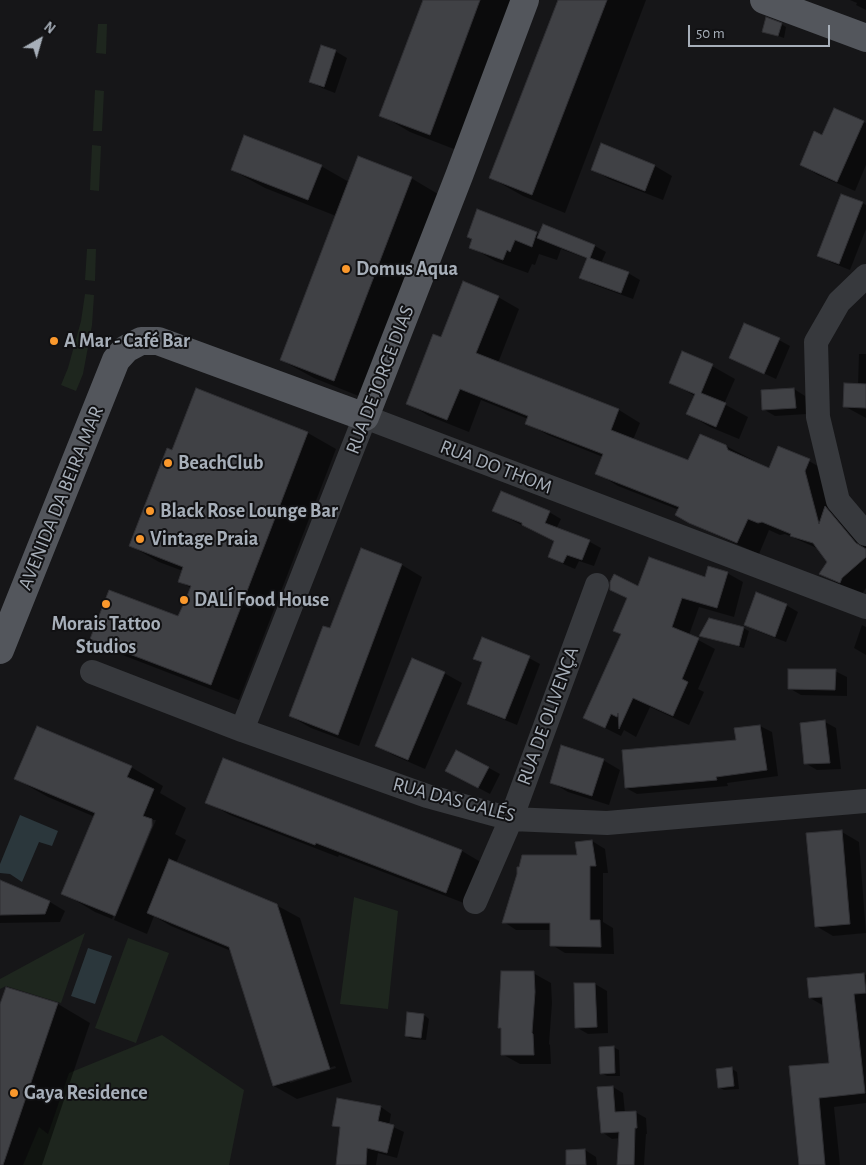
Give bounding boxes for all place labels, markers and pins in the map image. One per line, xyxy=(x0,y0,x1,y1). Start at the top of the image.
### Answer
place label: Domus Aqua xyxy=(356,257,458,281)
marker: Domus Aqua xyxy=(340,263,352,275)
place label: A Mar - Café Bar xyxy=(64,329,190,353)
marker: A Mar - Café Bar xyxy=(48,335,60,347)
place label: BeachClub xyxy=(178,451,263,475)
marker: BeachClub xyxy=(162,457,174,469)
place label: Black Rose Lounge Bar xyxy=(160,499,338,523)
marker: Black Rose Lounge Bar xyxy=(144,505,156,517)
place label: Vintage Praia xyxy=(150,527,258,551)
marker: Vintage Praia xyxy=(134,533,146,545)
place label: DALÍ Food House xyxy=(194,588,329,612)
marker: DALÍ Food House xyxy=(178,594,190,606)
marker: Morais Tattoo Studios xyxy=(100,598,112,610)
place label: Morais Tattoo Studios xyxy=(51,612,161,659)
place label: Gaya Residence xyxy=(24,1081,148,1105)
marker: Gaya Residence xyxy=(8,1087,20,1099)

